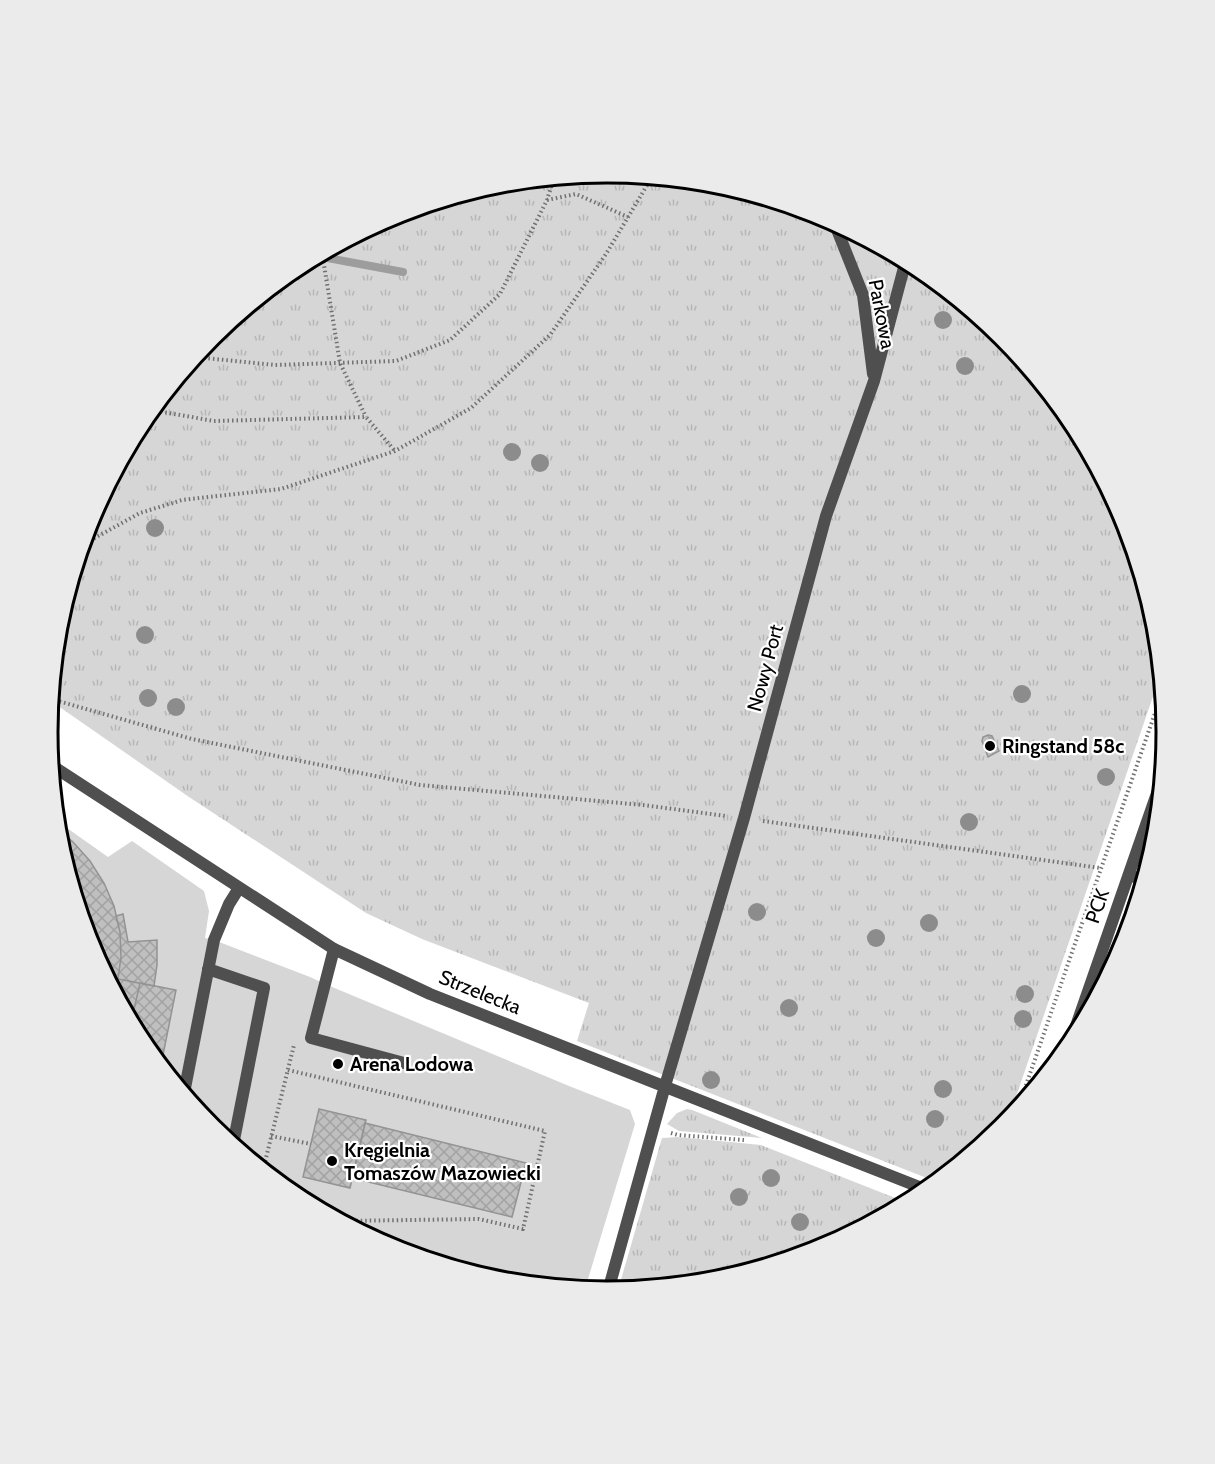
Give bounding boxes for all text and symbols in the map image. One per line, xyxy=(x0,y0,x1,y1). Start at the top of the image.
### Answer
street label: Parkowa xyxy=(863,277,901,351)
street label: Nowy Port xyxy=(742,622,788,714)
place label: Ringstand 58c xyxy=(1002,734,1124,758)
marker: Ringstand 58c xyxy=(983,739,997,753)
street label: PCK xyxy=(1080,885,1114,926)
street label: Strzelecka xyxy=(436,965,525,1019)
place label: Arena Lodowa xyxy=(350,1052,473,1076)
marker: Arena Lodowa xyxy=(331,1057,345,1071)
place label: Kręgielnia Tomaszów Mazowiecki xyxy=(344,1138,541,1185)
marker: Kręgielnia Tomaszów Mazowiecki xyxy=(325,1154,339,1168)

